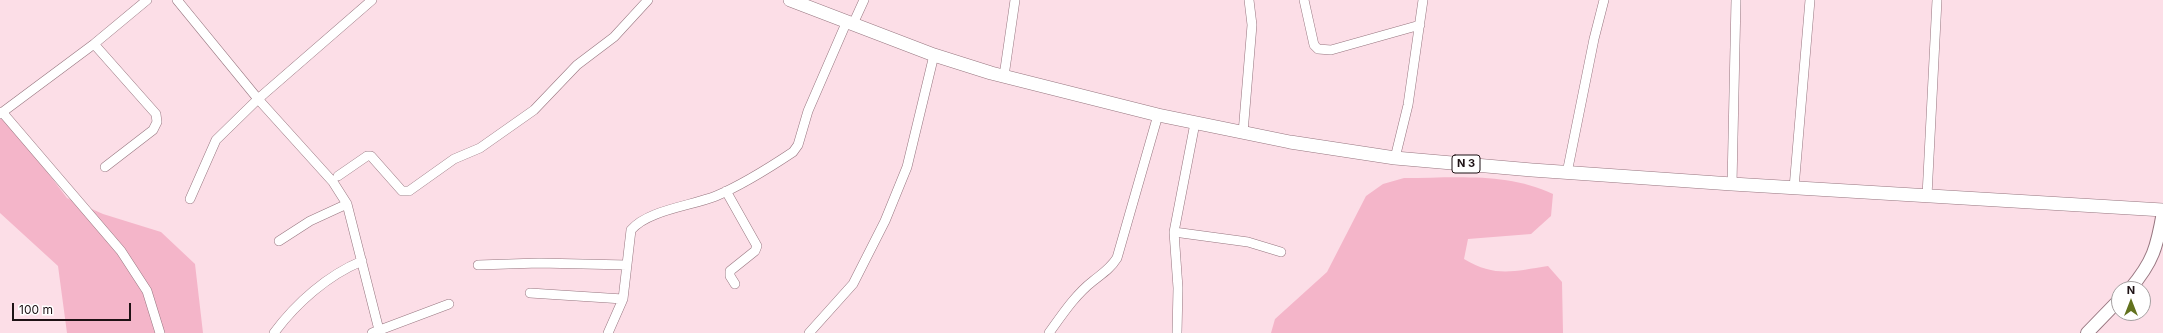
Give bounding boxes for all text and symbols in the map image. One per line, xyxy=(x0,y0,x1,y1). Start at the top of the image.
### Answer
road number: N 3 xyxy=(1452,155,1480,173)
north arrow xyxy=(2111,281,2151,321)
text: N xyxy=(2127,283,2135,297)
scale bar xyxy=(14,295,133,321)
text: 100 m xyxy=(19,302,53,317)

